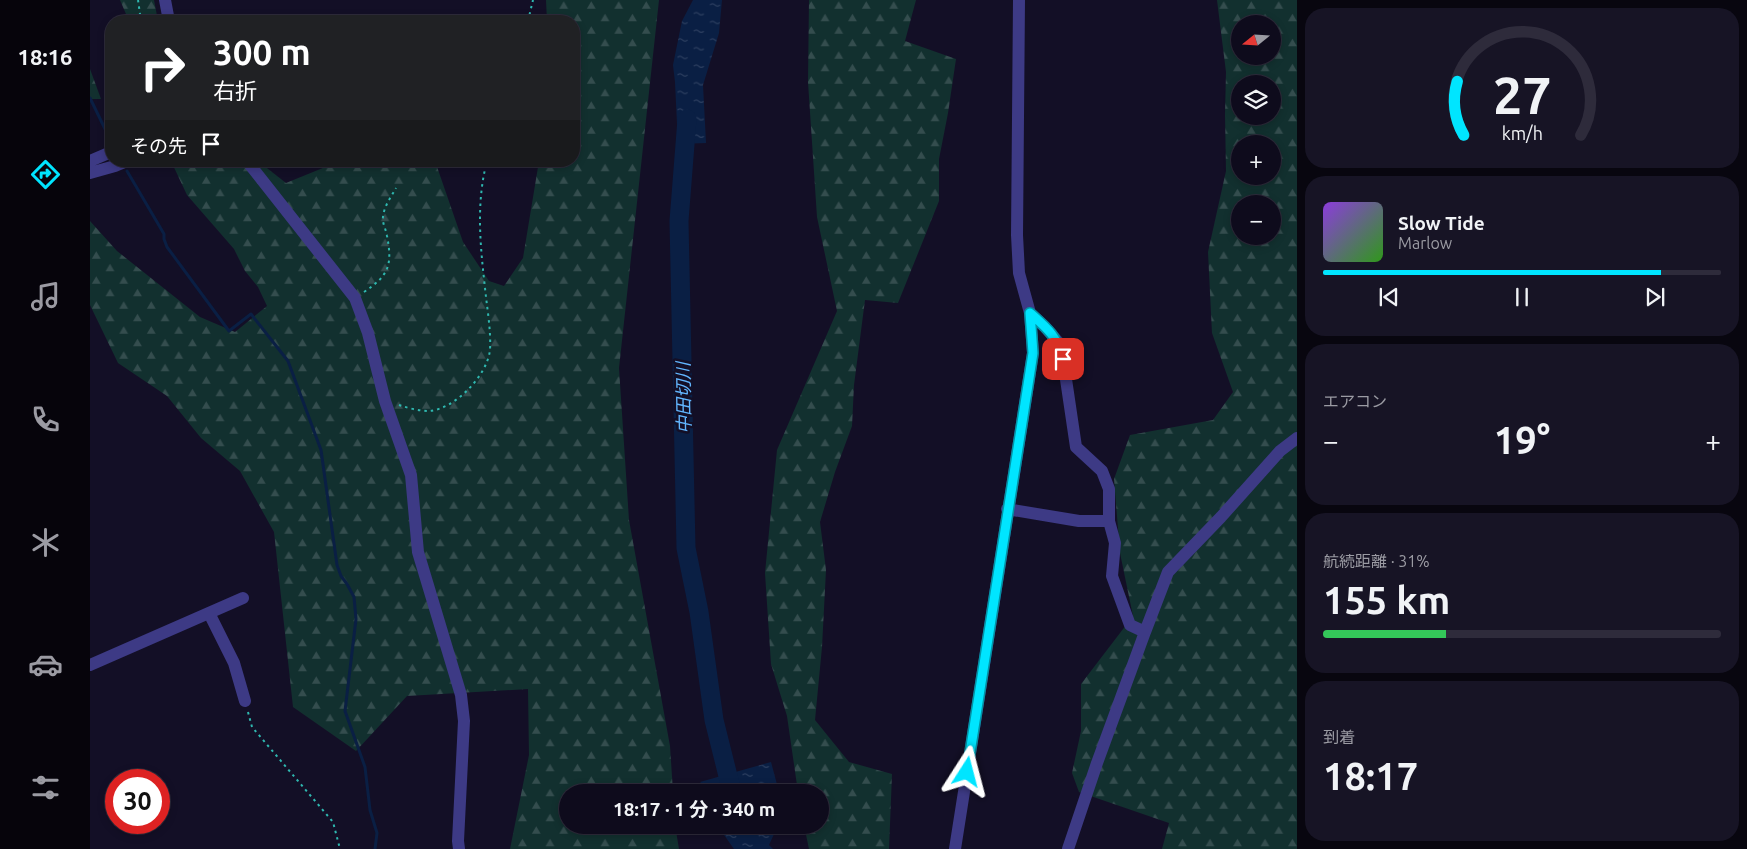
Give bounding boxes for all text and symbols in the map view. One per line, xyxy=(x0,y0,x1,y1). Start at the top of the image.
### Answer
north arrow xyxy=(1231,15,1281,65)
map controls xyxy=(1231,15,1281,245)
text: 300 m xyxy=(213,32,311,72)
icon: right xyxy=(130,35,195,100)
text: 18:16 xyxy=(17,44,73,69)
text: 27 xyxy=(1493,66,1551,124)
button: layers xyxy=(1231,75,1281,125)
text: 右折 xyxy=(213,78,257,103)
text: km/h xyxy=(1501,123,1543,143)
icon: arrive xyxy=(197,130,225,158)
text: その先 xyxy=(130,135,187,157)
button: + xyxy=(1231,135,1281,185)
icon: directions xyxy=(28,157,63,192)
button: − xyxy=(1231,195,1281,245)
text: Slow Tide xyxy=(1398,212,1485,234)
text: Marlow xyxy=(1398,234,1452,252)
icon: music xyxy=(28,279,63,314)
icon: previous xyxy=(1375,283,1403,311)
icon: pause xyxy=(1508,283,1536,311)
icon: next xyxy=(1641,283,1669,311)
pin xyxy=(1042,338,1084,380)
icon: arrive xyxy=(1049,345,1077,373)
water label: 中田切川 xyxy=(672,360,694,434)
text: エアコン xyxy=(1323,392,1387,410)
icon: phone xyxy=(28,402,63,437)
text: 19° xyxy=(1494,419,1550,461)
text: − xyxy=(1323,425,1339,456)
text: + xyxy=(1705,425,1721,456)
icon: climate xyxy=(28,525,63,560)
text: 航続距離 · 31% xyxy=(1323,552,1430,570)
text: 155 km xyxy=(1323,579,1450,621)
icon: car xyxy=(28,647,63,682)
text: 到着 xyxy=(1323,728,1355,746)
position arrow xyxy=(940,745,992,797)
text: 18:17 xyxy=(1323,755,1418,797)
speed limit sign: 30 xyxy=(105,769,170,834)
icon: filters xyxy=(28,770,63,805)
text: 18:17 · 1 分 · 340 m xyxy=(613,798,775,820)

